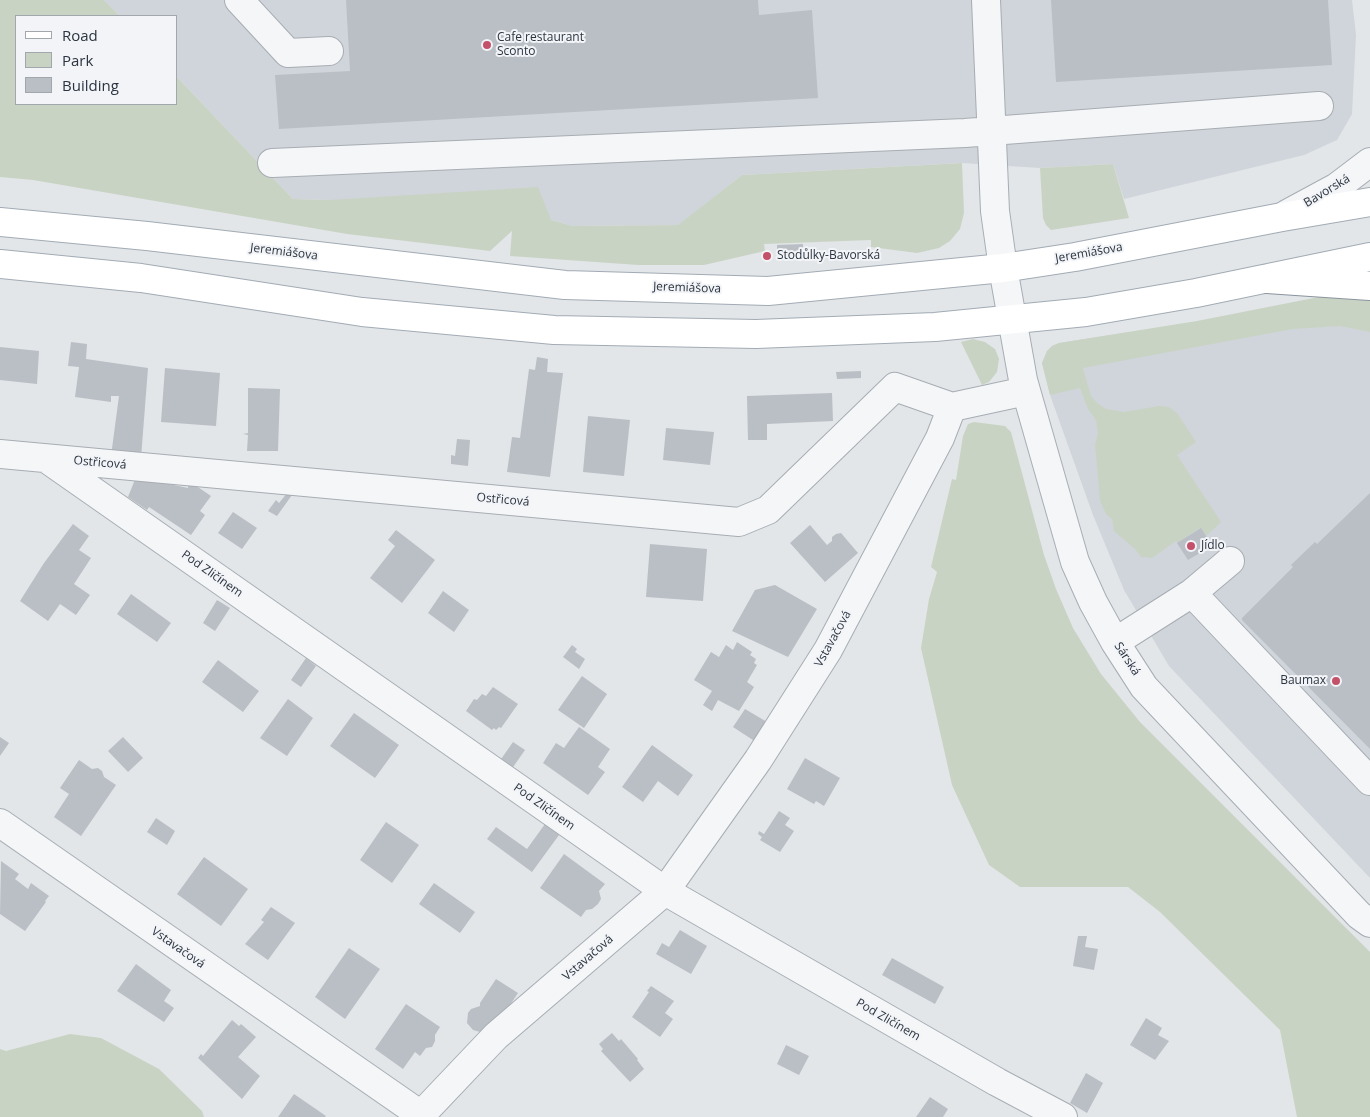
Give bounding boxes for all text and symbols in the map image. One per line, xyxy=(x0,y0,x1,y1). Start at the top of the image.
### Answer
legend xyxy=(15,15,178,105)
text: Road xyxy=(62,25,98,45)
place label: Cafe restaurant Sconto xyxy=(497,31,584,59)
marker: Cafe restaurant Sconto xyxy=(481,39,493,51)
text: Park xyxy=(62,50,93,70)
text: Building xyxy=(62,75,119,95)
street label: Bavorská xyxy=(1301,172,1353,210)
street label: Jeremiášova xyxy=(1054,240,1124,266)
street label: Jeremiášova xyxy=(249,241,319,263)
place label: Stodůlky-Bavorská xyxy=(777,249,880,263)
marker: Stodůlky-Bavorská xyxy=(761,250,773,262)
street label: Jeremiášova xyxy=(653,280,721,296)
street label: Ostřicová xyxy=(73,454,127,472)
street label: Ostřicová xyxy=(476,491,530,509)
place label: Jídlo xyxy=(1201,539,1225,553)
marker: Jídlo xyxy=(1185,540,1197,552)
street label: Pod Zličínem xyxy=(178,548,246,600)
street label: Vstavačová xyxy=(812,608,854,670)
street label: Sárská xyxy=(1111,640,1143,678)
place label: Baumax xyxy=(1280,674,1326,688)
marker: Baumax xyxy=(1330,675,1342,687)
street label: Pod Zličínem xyxy=(510,781,578,833)
street label: Vstavačová xyxy=(148,924,208,972)
street label: Vstavačová xyxy=(560,932,616,984)
street label: Pod Zličínem xyxy=(853,996,923,1044)

